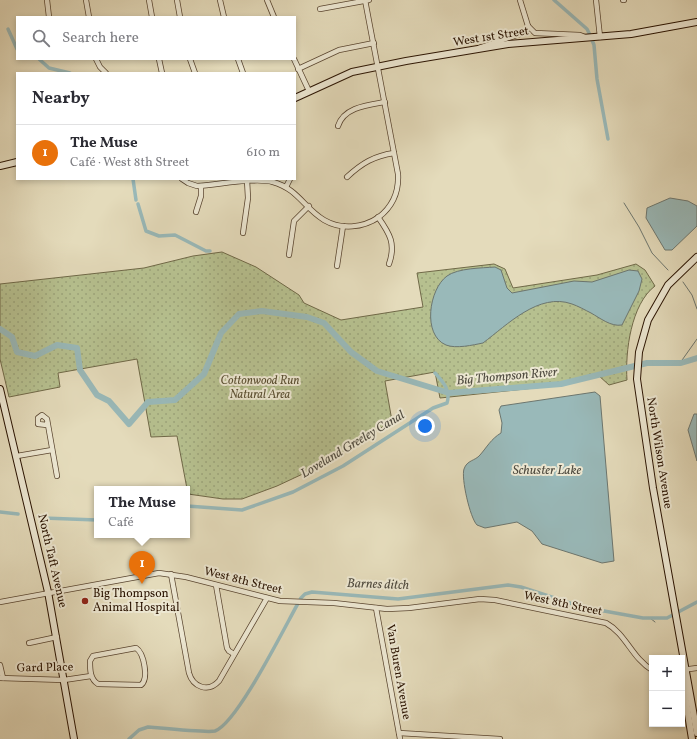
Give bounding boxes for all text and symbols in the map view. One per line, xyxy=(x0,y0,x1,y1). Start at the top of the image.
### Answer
search box xyxy=(16,16,296,60)
street label: West 1st Street xyxy=(452,23,530,51)
icon: search xyxy=(30,27,52,49)
text: Search here xyxy=(62,28,139,49)
text: Nearby xyxy=(32,87,90,110)
text: The Muse xyxy=(70,133,138,154)
text: 1 xyxy=(42,144,48,162)
text: 610 m xyxy=(246,144,280,162)
text: Café · West 8th Street xyxy=(70,154,189,172)
water label: Big Thompson River xyxy=(456,364,558,390)
park label: Cottonwood Run Natural Area xyxy=(220,373,300,403)
street label: North Wilson Avenue xyxy=(642,396,676,510)
water label: Loveland Greeley Canal xyxy=(298,406,409,483)
your location xyxy=(415,416,435,436)
water label: Schuster Lake xyxy=(513,462,582,480)
popup xyxy=(94,486,190,538)
text: The Muse xyxy=(108,493,176,514)
street label: North Taft Avenue xyxy=(33,512,71,610)
text: Café xyxy=(108,514,134,532)
pin: 1 xyxy=(129,551,155,584)
street label: West 8th Street xyxy=(202,564,284,598)
water label: Barnes ditch xyxy=(347,575,410,595)
place label: Big Thompson Animal Hospital xyxy=(93,586,180,616)
street label: West 8th Street xyxy=(522,588,604,620)
marker: Big Thompson Animal Hospital xyxy=(80,596,90,606)
street label: Van Buren Avenue xyxy=(382,623,414,721)
map controls xyxy=(649,655,685,727)
button: + xyxy=(649,655,685,691)
street label: Gard Place xyxy=(17,660,74,676)
button: − xyxy=(649,691,685,727)

